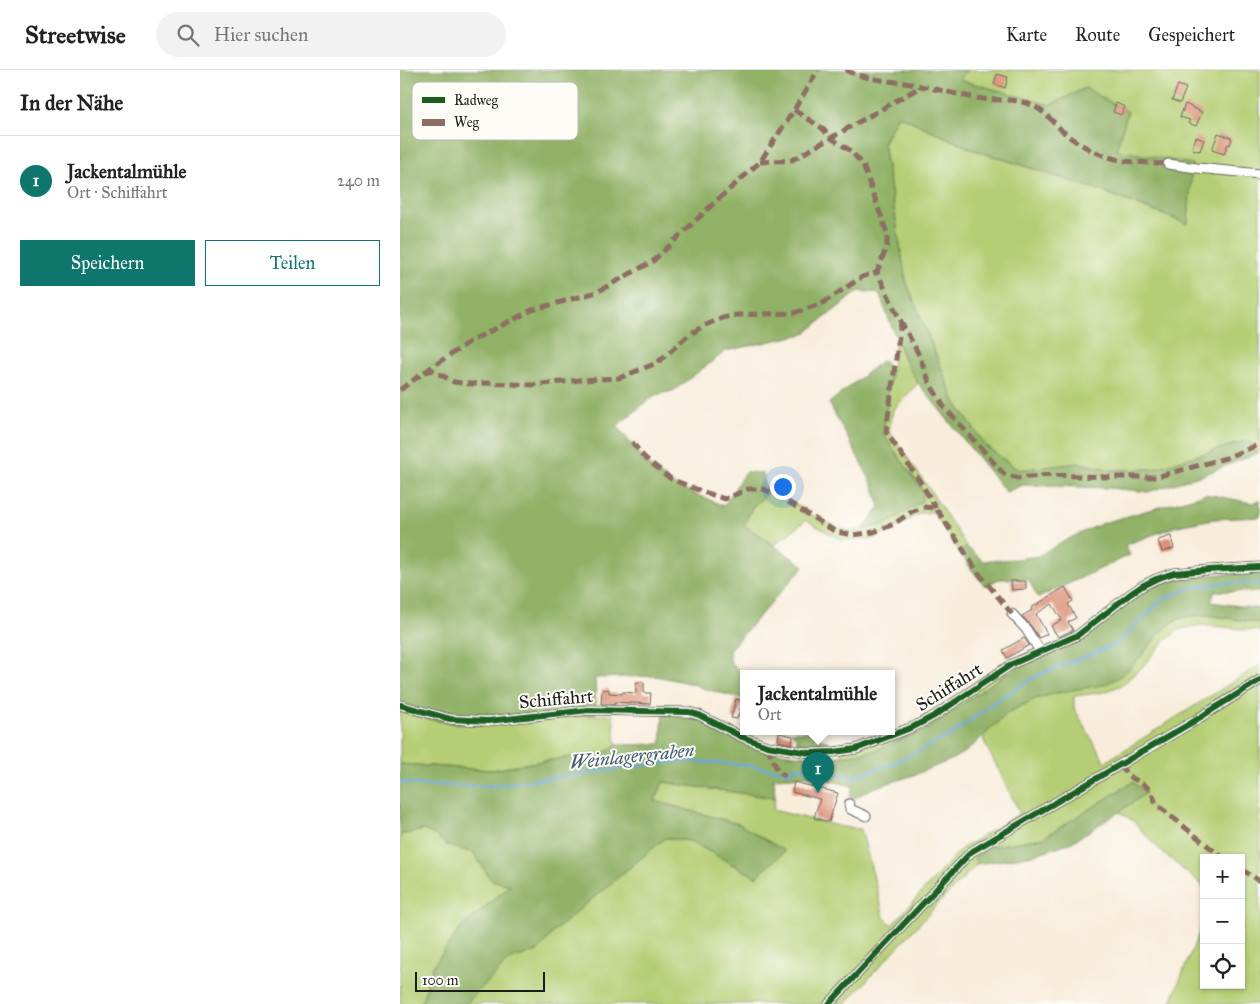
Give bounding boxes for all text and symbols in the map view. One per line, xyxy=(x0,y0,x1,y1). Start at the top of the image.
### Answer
search box xyxy=(156,12,506,57)
text: Streetwise xyxy=(25,20,126,50)
icon: search xyxy=(174,21,202,49)
text: Hier suchen xyxy=(214,23,308,46)
text: Karte xyxy=(1006,24,1047,46)
text: Route xyxy=(1075,24,1120,46)
text: Gespeichert xyxy=(1148,24,1235,46)
legend xyxy=(412,82,578,140)
text: In der Nähe xyxy=(20,90,123,116)
text: Radweg xyxy=(454,92,499,109)
text: Weg xyxy=(454,114,480,131)
text: Jackentalmühle xyxy=(67,160,186,183)
text: 1 xyxy=(33,171,39,190)
text: 240 m xyxy=(337,171,380,190)
text: Ort · Schiffahrt xyxy=(67,183,167,202)
button: Speichern xyxy=(20,240,195,286)
button: Teilen xyxy=(205,240,380,286)
your location xyxy=(770,474,796,500)
street label: Schiffahrt xyxy=(912,658,987,716)
popup xyxy=(740,670,895,735)
text: Jackentalmühle xyxy=(758,682,877,705)
street label: Schiffahrt xyxy=(518,685,595,713)
text: Ort xyxy=(758,705,782,724)
water label: Weinlagergraben xyxy=(569,738,696,774)
pin: 1 xyxy=(802,752,834,793)
map controls xyxy=(1200,854,1245,989)
button: + xyxy=(1200,854,1245,899)
button: − xyxy=(1200,899,1245,944)
button: locate xyxy=(1200,944,1245,989)
scale bar xyxy=(415,969,545,992)
text: 100 m xyxy=(422,972,459,989)

